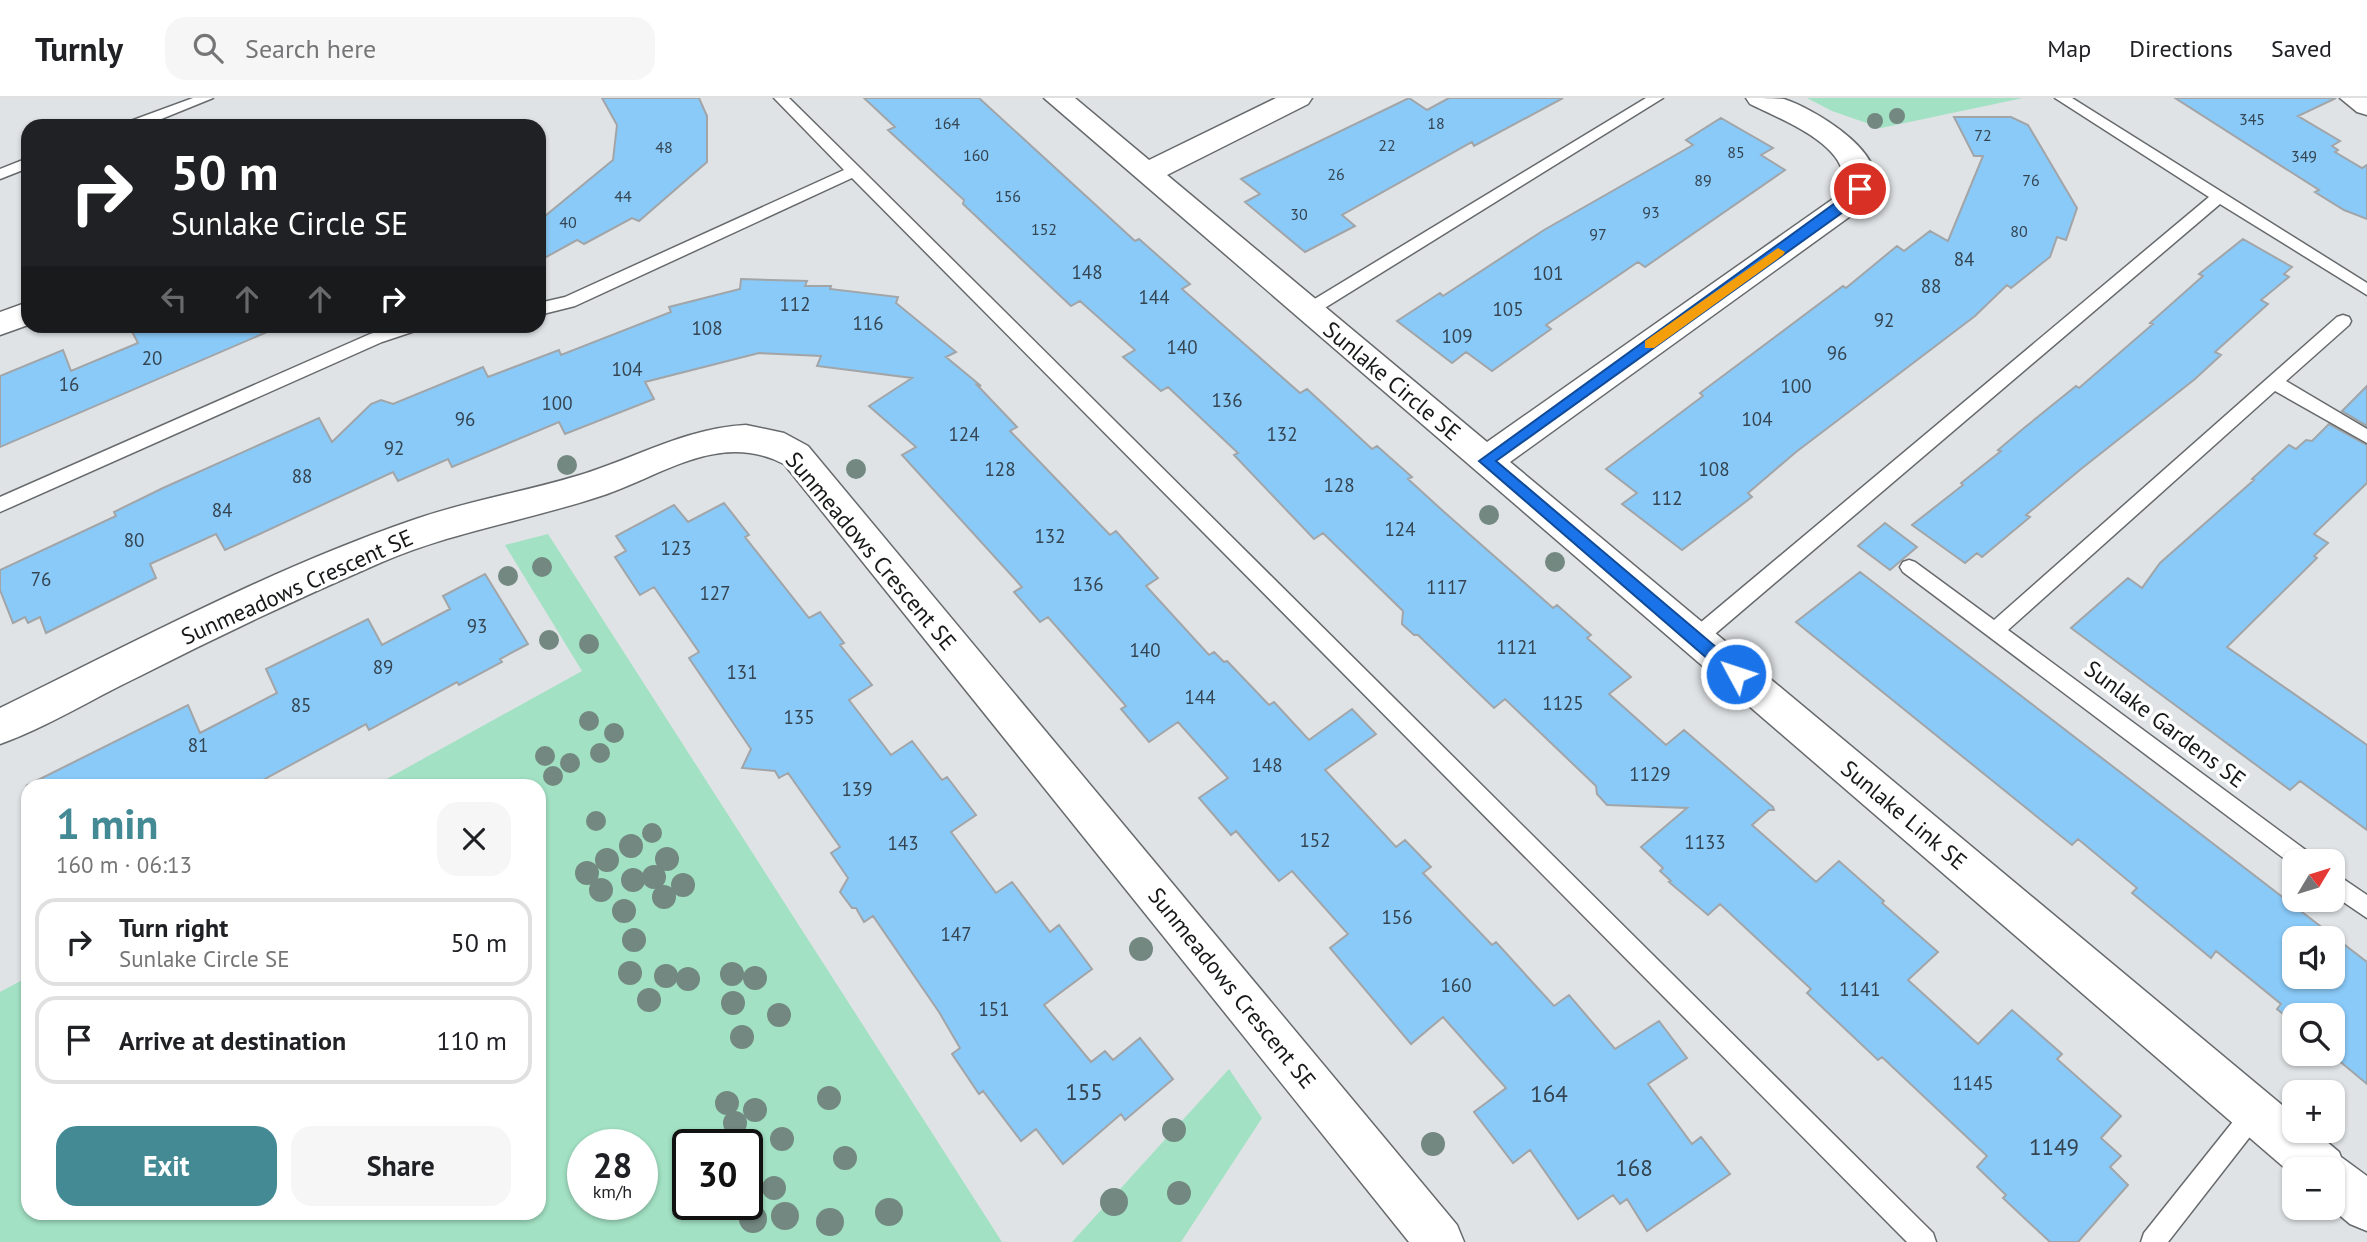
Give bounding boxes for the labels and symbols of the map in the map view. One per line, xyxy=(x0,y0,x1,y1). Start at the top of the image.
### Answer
house number: 345 xyxy=(2239,109,2265,129)
house number: 164 xyxy=(934,113,960,133)
house number: 18 xyxy=(1427,113,1445,133)
house number: 72 xyxy=(1974,125,1992,145)
house number: 22 xyxy=(1378,135,1396,155)
house number: 48 xyxy=(655,137,673,157)
house number: 85 xyxy=(1727,142,1745,162)
house number: 160 xyxy=(963,145,989,165)
house number: 349 xyxy=(2291,146,2317,166)
pin xyxy=(1830,159,1890,219)
house number: 26 xyxy=(1327,164,1345,184)
house number: 89 xyxy=(1694,170,1712,190)
house number: 76 xyxy=(2022,170,2040,190)
house number: 44 xyxy=(614,186,632,206)
house number: 156 xyxy=(995,186,1021,206)
house number: 93 xyxy=(1642,202,1660,222)
house number: 30 xyxy=(1290,204,1308,224)
house number: 40 xyxy=(559,212,577,232)
house number: 152 xyxy=(1031,219,1057,239)
house number: 80 xyxy=(2010,221,2028,241)
house number: 97 xyxy=(1589,224,1607,244)
house number: 84 xyxy=(1954,247,1974,271)
house number: 148 xyxy=(1071,260,1103,284)
house number: 101 xyxy=(1532,261,1564,285)
house number: 88 xyxy=(1921,274,1941,298)
house number: 144 xyxy=(1138,285,1170,309)
house number: 112 xyxy=(779,292,811,316)
house number: 105 xyxy=(1492,297,1524,321)
house number: 92 xyxy=(1874,308,1894,332)
house number: 116 xyxy=(852,311,884,335)
street label: Sunlake Circle SE xyxy=(1318,315,1467,447)
house number: 108 xyxy=(691,316,723,340)
house number: 109 xyxy=(1441,324,1473,348)
house number: 140 xyxy=(1166,335,1198,359)
house number: 96 xyxy=(1827,341,1847,365)
house number: 20 xyxy=(142,346,162,370)
house number: 104 xyxy=(611,357,643,381)
house number: 16 xyxy=(59,372,79,396)
house number: 100 xyxy=(1780,374,1812,398)
house number: 136 xyxy=(1211,388,1243,412)
house number: 100 xyxy=(541,391,573,415)
house number: 96 xyxy=(455,407,475,431)
house number: 104 xyxy=(1741,407,1773,431)
house number: 124 xyxy=(948,422,980,446)
house number: 132 xyxy=(1266,422,1298,446)
house number: 92 xyxy=(384,436,404,460)
street label: Sunmeadows Crescent SE xyxy=(780,445,963,656)
house number: 128 xyxy=(984,457,1016,481)
house number: 108 xyxy=(1698,457,1730,481)
house number: 88 xyxy=(292,464,312,488)
house number: 128 xyxy=(1323,473,1355,497)
house number: 112 xyxy=(1651,486,1683,510)
house number: 84 xyxy=(212,498,232,522)
house number: 124 xyxy=(1384,517,1416,541)
street label: Sunmeadows Crescent SE xyxy=(176,522,417,651)
house number: 132 xyxy=(1034,524,1066,548)
house number: 80 xyxy=(124,528,144,552)
house number: 123 xyxy=(660,536,692,560)
house number: 76 xyxy=(31,567,51,591)
house number: 136 xyxy=(1072,572,1104,596)
house number: 1117 xyxy=(1426,575,1468,599)
house number: 127 xyxy=(699,581,731,605)
house number: 93 xyxy=(467,614,487,638)
house number: 1121 xyxy=(1496,635,1538,659)
position arrow xyxy=(1699,637,1773,711)
house number: 140 xyxy=(1129,638,1161,662)
street label: Sunlake Gardens SE xyxy=(2079,654,2252,794)
house number: 89 xyxy=(373,655,393,679)
house number: 131 xyxy=(726,660,758,684)
house number: 144 xyxy=(1184,685,1216,709)
house number: 1125 xyxy=(1542,691,1584,715)
house number: 85 xyxy=(291,693,311,717)
house number: 135 xyxy=(783,705,815,729)
house number: 81 xyxy=(188,733,208,757)
house number: 148 xyxy=(1251,753,1283,777)
street label: Sunlake Link SE xyxy=(1835,754,1973,876)
house number: 1129 xyxy=(1629,762,1671,786)
house number: 139 xyxy=(841,777,873,801)
house number: 152 xyxy=(1299,828,1331,852)
house number: 1133 xyxy=(1684,830,1726,854)
house number: 143 xyxy=(887,831,919,855)
north arrow xyxy=(2282,849,2345,912)
street label: Sunmeadows Crescent SE xyxy=(1142,881,1323,1094)
house number: 156 xyxy=(1381,905,1413,929)
house number: 147 xyxy=(940,922,972,946)
house number: 160 xyxy=(1440,973,1472,997)
house number: 1141 xyxy=(1839,977,1881,1001)
house number: 151 xyxy=(978,997,1010,1021)
house number: 1145 xyxy=(1952,1071,1994,1095)
house number: 155 xyxy=(1065,1077,1103,1106)
house number: 164 xyxy=(1530,1079,1568,1108)
speed limit sign: 30 xyxy=(672,1129,763,1220)
house number: 1149 xyxy=(2029,1132,2079,1161)
house number: 168 xyxy=(1615,1153,1653,1182)

